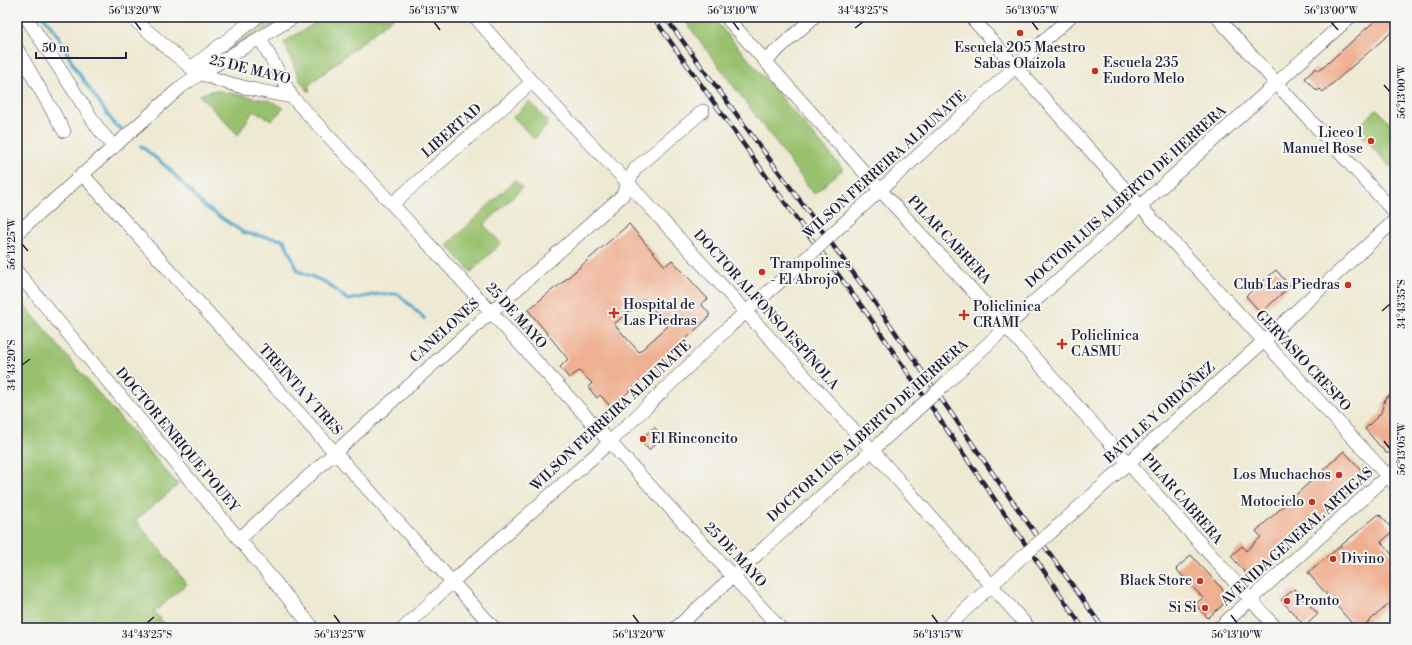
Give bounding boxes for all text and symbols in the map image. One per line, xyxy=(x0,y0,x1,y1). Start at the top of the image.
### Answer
text: 56°13'20"W xyxy=(109,5,162,17)
text: 56°13'15"W xyxy=(409,5,460,17)
text: 56°13'10"W xyxy=(708,5,759,17)
text: 34°43'25"S xyxy=(838,5,888,17)
text: 56°13'05"W xyxy=(1006,5,1059,17)
text: 56°13'00"W xyxy=(1304,5,1359,17)
marker: Escuela 205 Maestro Sabas Olaizola xyxy=(1015,28,1025,38)
scale bar xyxy=(36,34,126,60)
place label: Escuela 205 Maestro Sabas Olaizola xyxy=(954,39,1086,73)
text: 50 m xyxy=(42,41,70,56)
street label: 25 DE MAYO xyxy=(208,51,292,89)
place label: Escuela 235 Eudoro Melo xyxy=(1103,54,1185,88)
text: 56°13'00"W xyxy=(1396,64,1408,119)
marker: Escuela 235 Eudoro Melo xyxy=(1090,66,1100,76)
street label: WILSON FERREIRA ALDUNATE xyxy=(799,87,970,244)
street label: LIBERTAD xyxy=(418,100,486,162)
street label: DOCTOR LUIS ALBERTO DE HERRERA xyxy=(1022,102,1231,292)
place label: Liceo 1 Manuel Rose xyxy=(1282,124,1363,158)
marker: Liceo 1 Manuel Rose xyxy=(1366,136,1376,146)
street label: PILAR CABRERA xyxy=(903,192,995,288)
text: 56°13'25"W xyxy=(6,217,18,270)
street label: DOCTOR ALFONSO ESPÍNOLA xyxy=(689,225,844,394)
place label: Trampolines - El Abrojo xyxy=(770,255,851,289)
marker: Trampolines - El Abrojo xyxy=(757,267,767,277)
place label: Club Las Piedras xyxy=(1234,276,1340,294)
street label: 25 DE MAYO xyxy=(482,279,550,353)
text: 34°43'35"S xyxy=(1396,279,1408,329)
marker: Club Las Piedras xyxy=(1343,280,1353,290)
street label: CANELONES xyxy=(406,295,484,367)
place label: Hospital de Las Piedras xyxy=(623,296,697,330)
place label: Policlinica CRAMI xyxy=(973,298,1042,332)
marker: Hospital de Las Piedras xyxy=(608,307,620,319)
street label: GERVASIO CRESPO xyxy=(1251,307,1355,415)
marker: Policlinica CRAMI xyxy=(958,309,970,321)
place label: Policlinica CASMU xyxy=(1071,327,1140,361)
street label: DOCTOR LUIS ALBERTO DE HERRERA xyxy=(764,336,973,526)
street label: WILSON FERREIRA ALDUNATE xyxy=(526,337,695,496)
marker: Policlinica CASMU xyxy=(1056,338,1068,350)
text: 34°43'20"S xyxy=(6,339,18,391)
street label: TREINTA Y TRES xyxy=(254,341,346,439)
street label: BATLLE Y ORDÓÑEZ xyxy=(1099,357,1219,468)
street label: DOCTOR ENRIQUE POUEY xyxy=(111,364,243,517)
text: 56°13'05"W xyxy=(1396,422,1408,475)
place label: El Rinconcito xyxy=(651,430,738,448)
marker: El Rinconcito xyxy=(638,434,648,444)
street label: PILAR CABRERA xyxy=(1138,450,1227,548)
street label: AVENIDA GENERAL ARTIGAS xyxy=(1216,464,1377,611)
place label: Los Muchachos xyxy=(1233,466,1331,484)
marker: Los Muchachos xyxy=(1334,470,1344,480)
place label: Motociclo xyxy=(1241,493,1304,511)
marker: Motociclo xyxy=(1307,497,1317,507)
street label: 25 DE MAYO xyxy=(700,519,770,592)
place label: Divino xyxy=(1341,550,1384,568)
marker: Divino xyxy=(1328,554,1338,564)
place label: Black Store xyxy=(1119,572,1192,590)
marker: Black Store xyxy=(1195,576,1205,586)
place label: Pronto xyxy=(1295,592,1339,610)
marker: Pronto xyxy=(1282,596,1292,606)
place label: Si Si xyxy=(1169,599,1197,617)
marker: Si Si xyxy=(1200,603,1210,613)
text: 34°43'25"S xyxy=(122,629,172,641)
text: 56°13'25"W xyxy=(314,629,367,641)
text: 56°13'20"W xyxy=(613,629,666,641)
text: 56°13'15"W xyxy=(913,629,964,641)
text: 56°13'10"W xyxy=(1212,629,1263,641)

